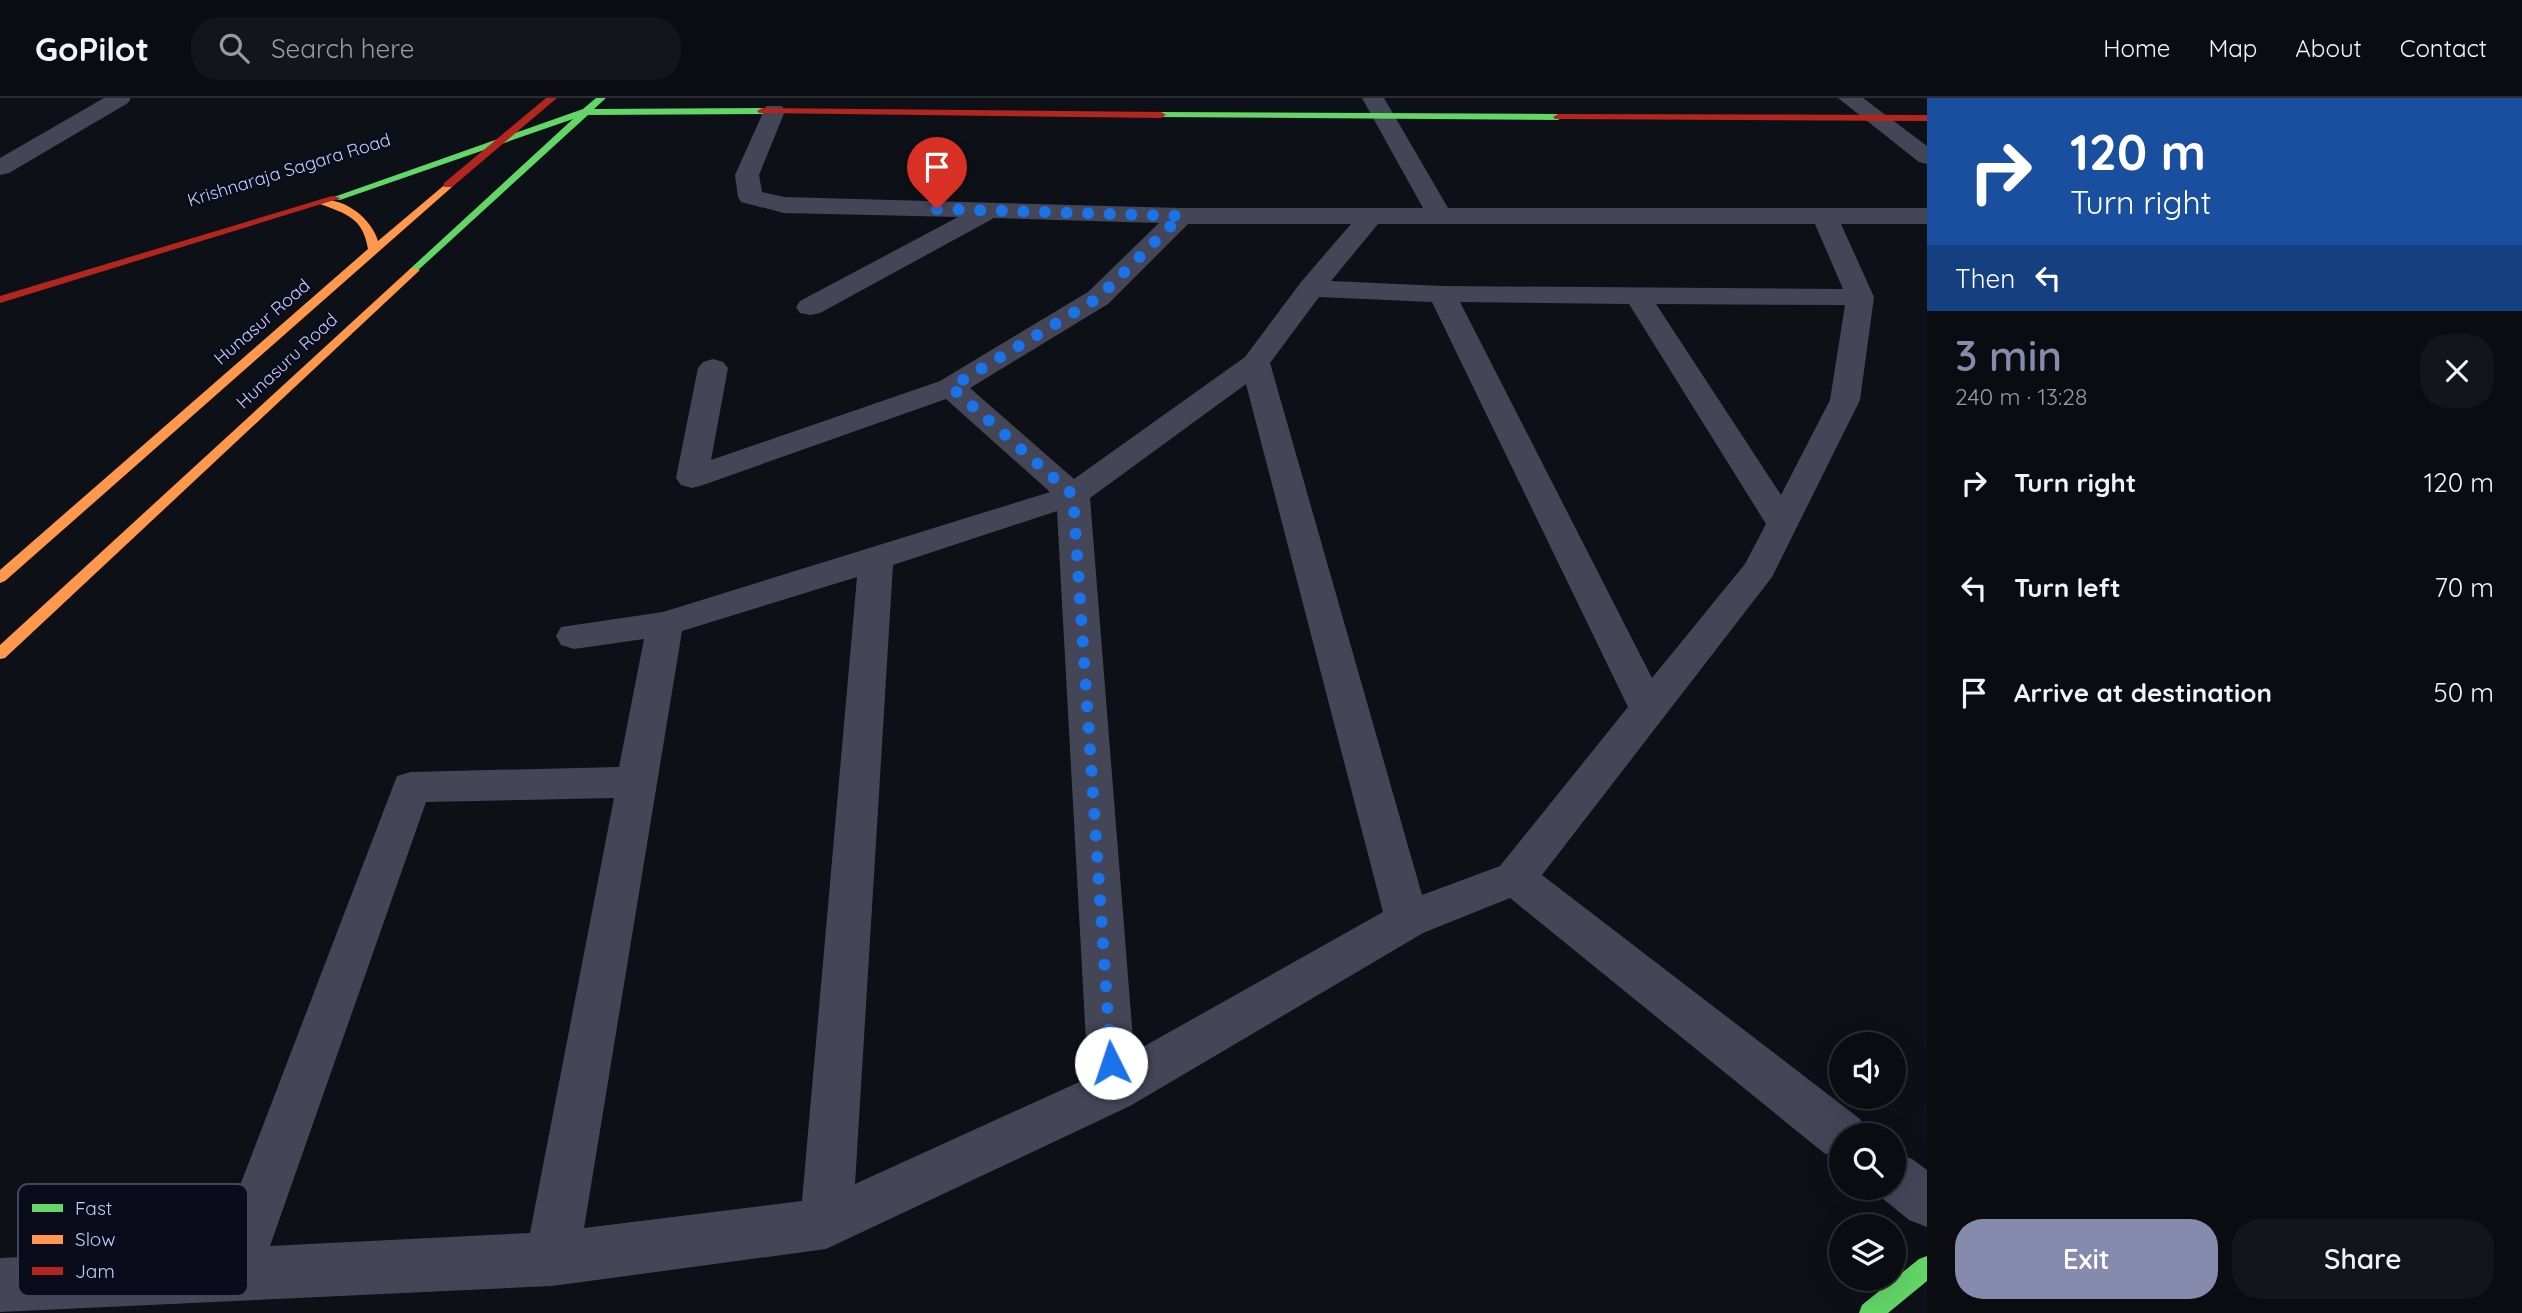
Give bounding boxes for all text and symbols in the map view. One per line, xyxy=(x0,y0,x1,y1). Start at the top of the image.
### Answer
search box xyxy=(191,17,681,80)
text: GoPilot xyxy=(35,28,149,69)
icon: search xyxy=(215,29,253,67)
text: Search here xyxy=(271,32,414,65)
text: Home xyxy=(2103,33,2170,63)
text: Map xyxy=(2208,33,2257,63)
text: About xyxy=(2295,33,2362,63)
text: Contact xyxy=(2400,33,2487,63)
text: 120 m xyxy=(2070,121,2206,182)
icon: right xyxy=(1955,126,2046,217)
street label: Krishnaraja Sagara Road xyxy=(184,128,393,211)
pin xyxy=(907,137,967,209)
icon: arrive xyxy=(918,148,956,186)
text: Turn right xyxy=(2070,182,2211,222)
icon: left xyxy=(2029,259,2067,297)
text: Then xyxy=(1955,262,2015,295)
street label: Hunasur Road xyxy=(209,274,314,370)
street label: Hunasuru Road xyxy=(231,308,342,413)
text: 3 min xyxy=(1955,329,2062,382)
button: close xyxy=(2420,334,2494,408)
text: 240 m · 13:28 xyxy=(1955,382,2088,411)
icon: right xyxy=(1955,464,1993,502)
text: Turn right xyxy=(2014,466,2136,499)
text: 120 m xyxy=(2424,466,2494,499)
icon: left xyxy=(1955,569,1993,607)
text: Turn left xyxy=(2014,571,2121,604)
text: 70 m xyxy=(2434,571,2494,604)
icon: arrive xyxy=(1955,674,1993,712)
text: Arrive at destination xyxy=(2014,676,2272,709)
text: 50 m xyxy=(2434,676,2494,709)
position arrow xyxy=(1074,1026,1148,1100)
map controls xyxy=(1829,1032,1906,1291)
button: sound xyxy=(1829,1032,1906,1109)
button: search xyxy=(1829,1123,1906,1200)
legend xyxy=(18,1184,248,1296)
text: Fast xyxy=(75,1196,112,1220)
button: layers xyxy=(1829,1214,1906,1291)
button: Exit xyxy=(1955,1219,2218,1299)
button: Share xyxy=(2232,1219,2494,1299)
text: Slow xyxy=(75,1227,116,1251)
text: Jam xyxy=(75,1259,115,1283)

